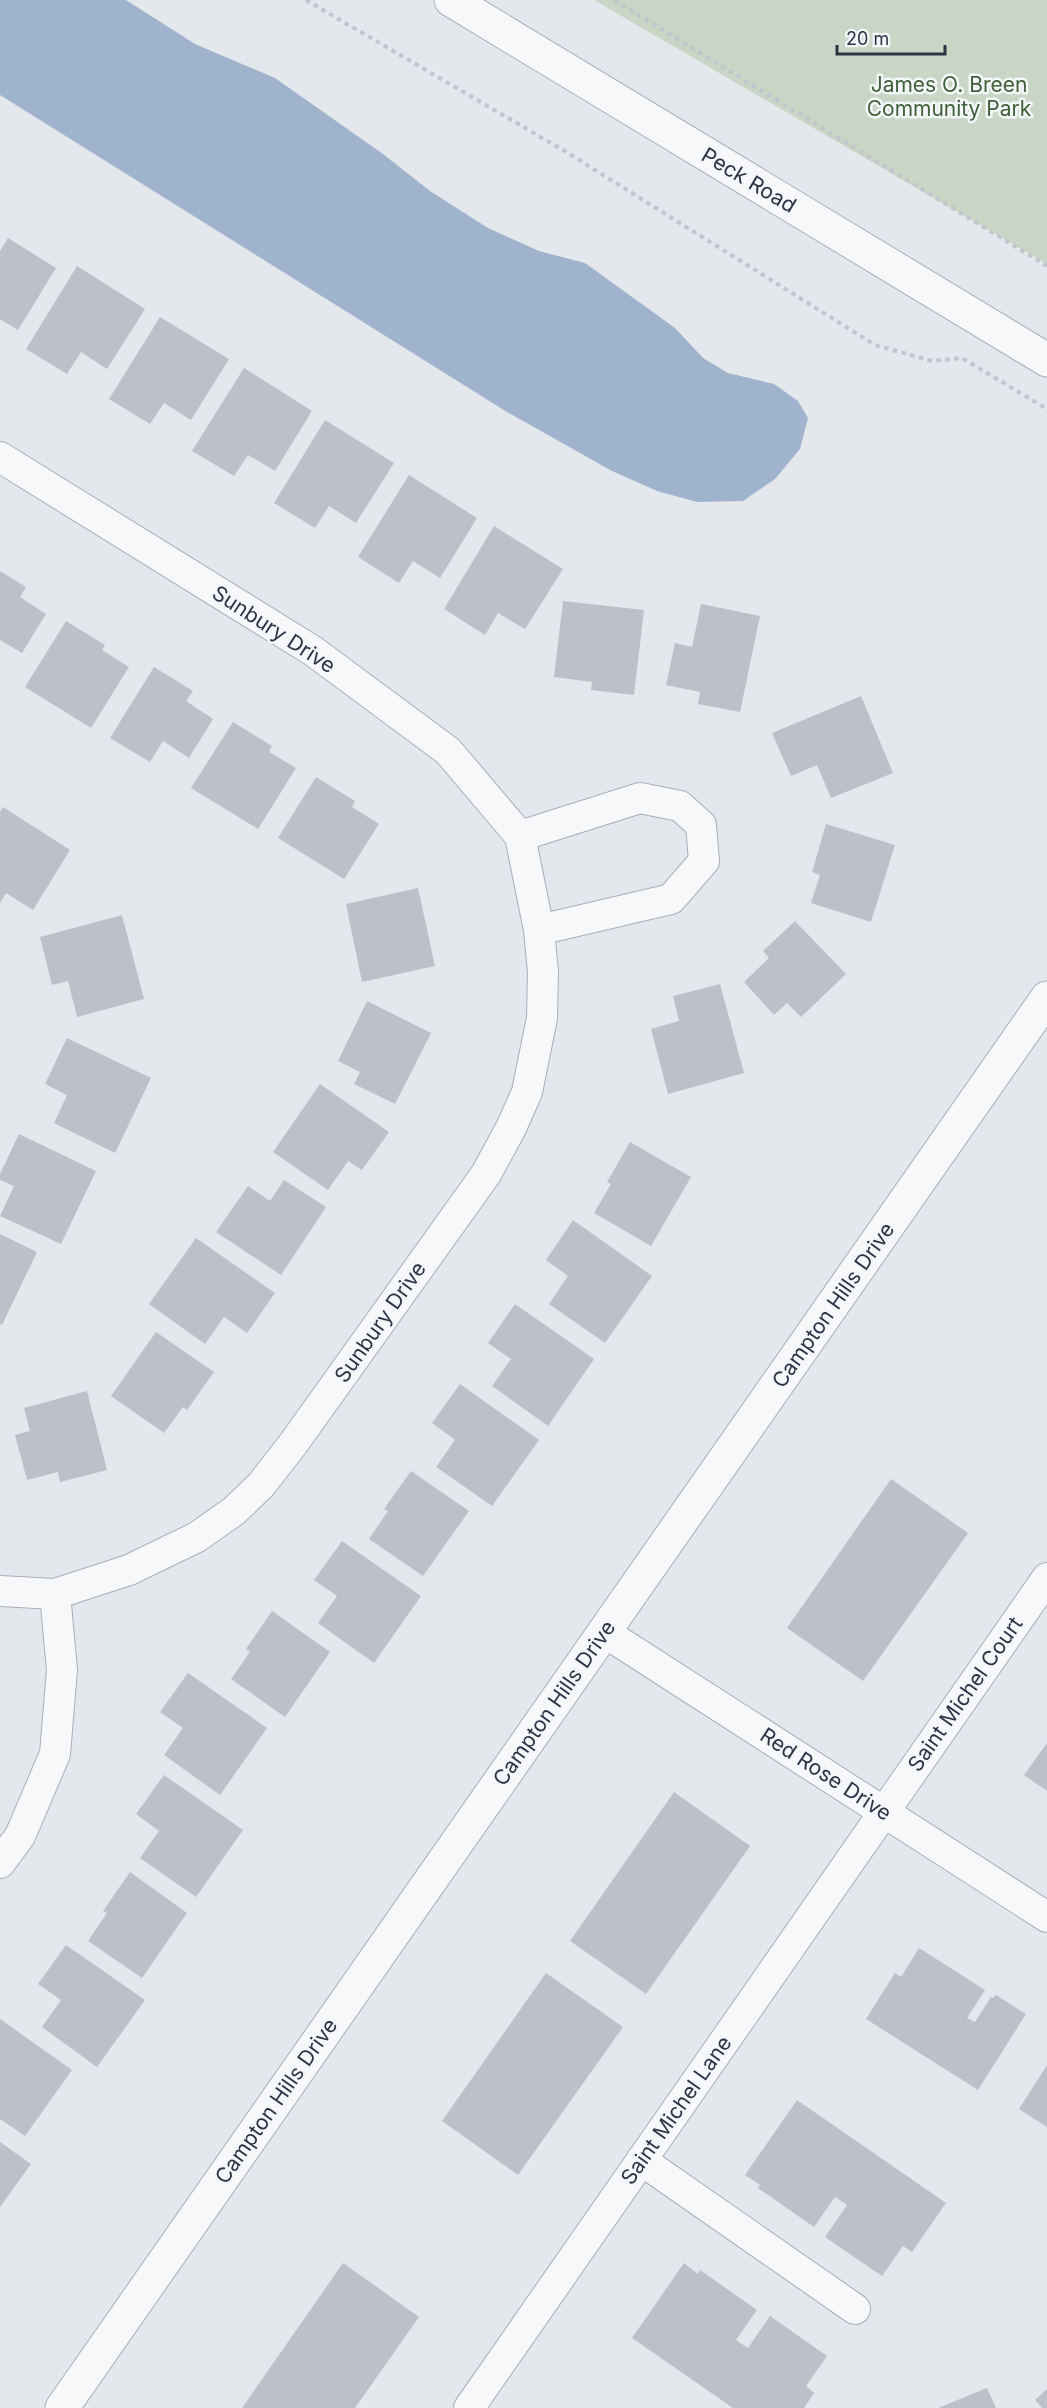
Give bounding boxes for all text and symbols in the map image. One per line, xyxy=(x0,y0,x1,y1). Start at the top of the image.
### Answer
scale bar xyxy=(837,18,945,56)
text: 20 m xyxy=(846,28,889,49)
park label: James O. Breen Community Park xyxy=(867,72,1032,121)
street label: Peck Road xyxy=(697,142,801,218)
street label: Sunbury Drive xyxy=(208,580,340,678)
street label: Campton Hills Drive xyxy=(767,1218,899,1392)
street label: Sunbury Drive xyxy=(329,1257,431,1387)
street label: Saint Michel Court xyxy=(902,1612,1028,1776)
street label: Campton Hills Drive xyxy=(488,1616,620,1790)
street label: Red Rose Drive xyxy=(756,1722,896,1826)
street label: Campton Hills Drive xyxy=(210,2014,342,2188)
street label: Saint Michel Lane xyxy=(615,2031,737,2189)

